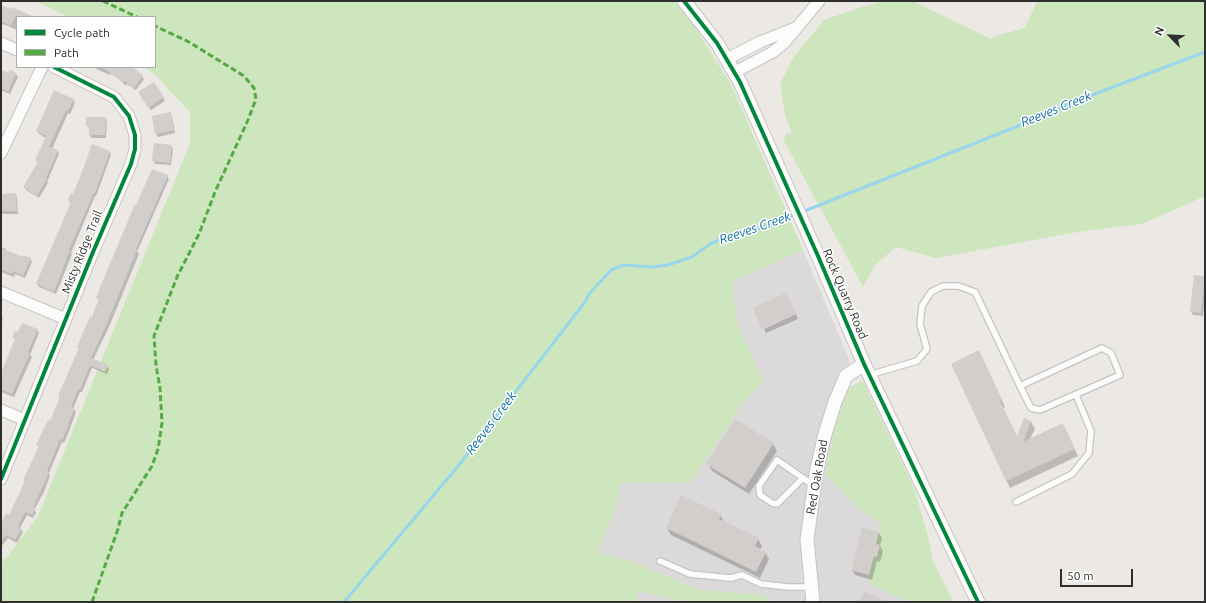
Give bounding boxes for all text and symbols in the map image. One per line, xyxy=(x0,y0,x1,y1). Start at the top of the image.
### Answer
legend xyxy=(16,16,156,68)
north arrow xyxy=(1150,16,1190,56)
text: N xyxy=(1152,25,1166,37)
text: Cycle path xyxy=(54,26,110,39)
text: Path xyxy=(54,46,79,59)
water label: Reeves Creek xyxy=(1018,88,1094,130)
street label: Misty Ridge Trail xyxy=(59,208,105,296)
water label: Reeves Creek xyxy=(717,208,793,248)
street label: Rock Quarry Road xyxy=(819,247,871,341)
water label: Reeves Creek xyxy=(462,388,520,458)
street label: Red Oak Road xyxy=(803,438,831,516)
scale bar xyxy=(1062,561,1135,587)
text: 50 m xyxy=(1067,569,1094,582)

